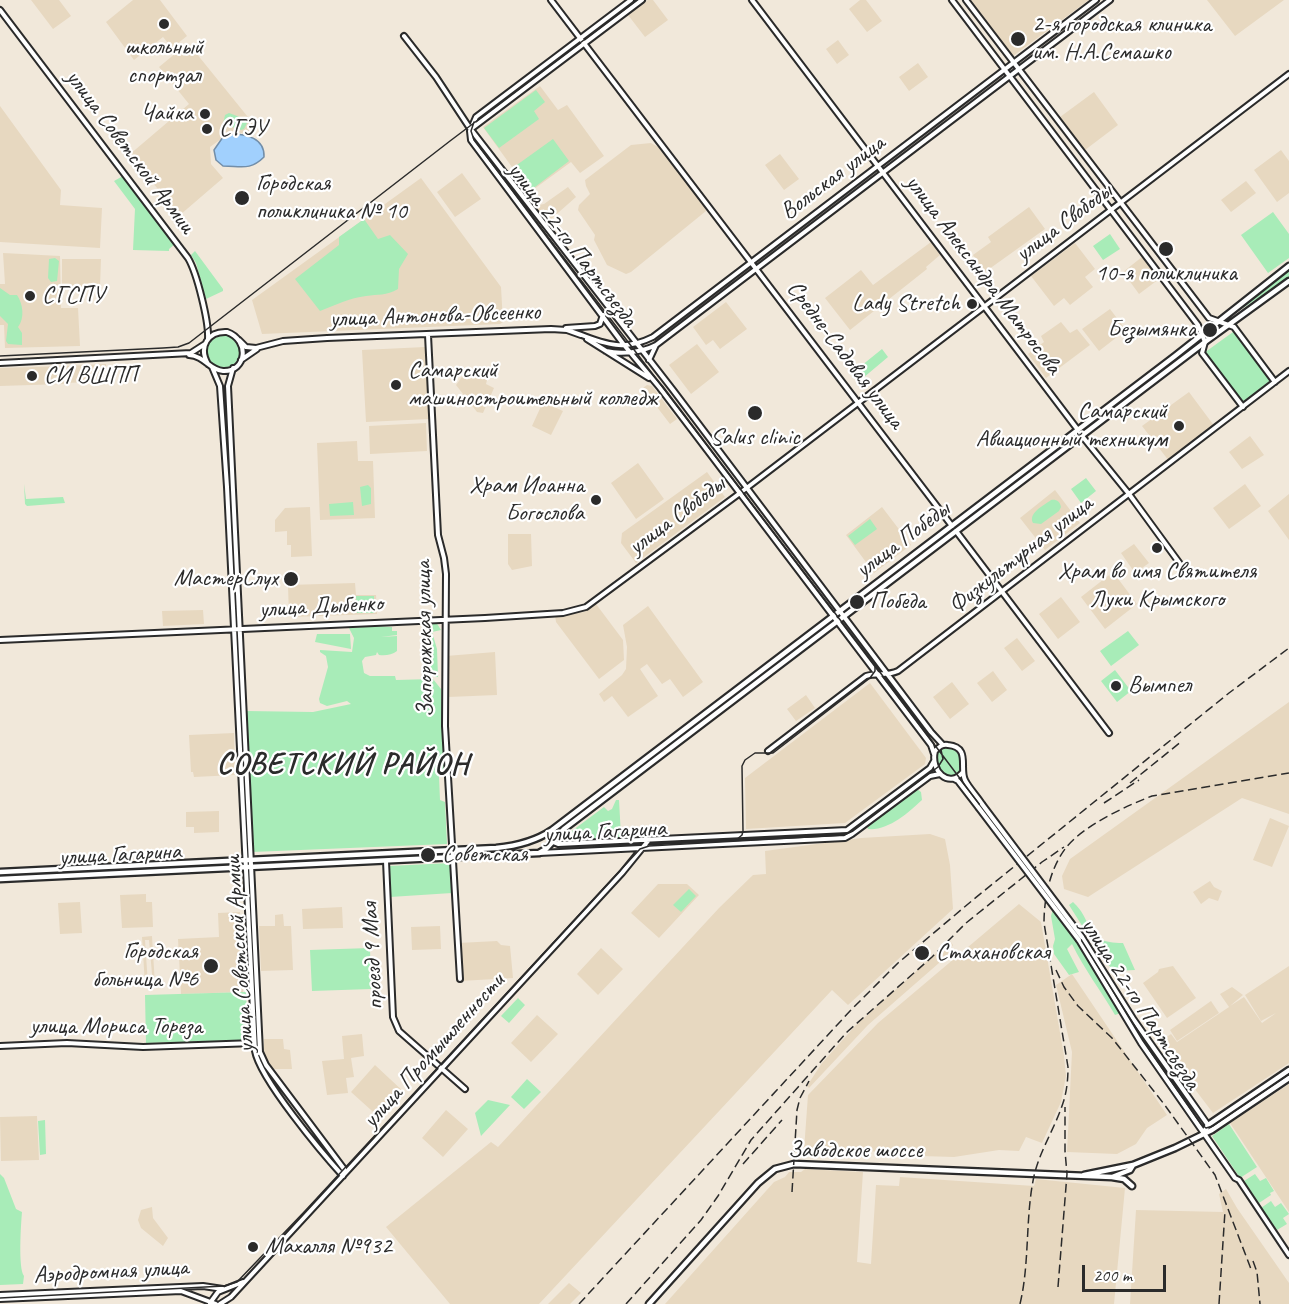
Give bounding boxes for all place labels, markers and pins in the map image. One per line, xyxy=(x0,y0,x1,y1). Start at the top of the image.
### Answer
place label: 2-я городская клиника им. Н.А.Семашко xyxy=(1032,11,1211,67)
marker: школьный спортзал xyxy=(157,17,171,31)
marker: 2-я городская клиника им. Н.А.Семашко xyxy=(1009,30,1027,48)
place label: школьный спортзал xyxy=(125,34,203,90)
place label: Чайка xyxy=(141,100,193,128)
marker: Чайка xyxy=(198,107,212,121)
place label: СГЭУ xyxy=(219,115,267,143)
marker: СГЭУ xyxy=(200,122,214,136)
place label: Городская поликлиника № 10 xyxy=(256,170,407,226)
marker: Городская поликлиника № 10 xyxy=(233,189,251,207)
marker: 10-я поликлиника xyxy=(1157,240,1175,258)
place label: 10-я поликлиника xyxy=(1095,260,1237,288)
place label: СГСПУ xyxy=(42,282,104,310)
marker: СГСПУ xyxy=(23,289,37,303)
place label: Lady Stretch xyxy=(852,290,960,318)
marker: Lady Stretch xyxy=(965,297,979,311)
place label: Безымянка xyxy=(1108,316,1196,344)
marker: Безымянка xyxy=(1201,321,1219,339)
place label: Самарский машиностроительный колледж xyxy=(408,357,657,413)
place label: СИ ВШПП xyxy=(44,362,137,390)
marker: СИ ВШПП xyxy=(25,369,39,383)
marker: Самарский машиностроительный колледж xyxy=(389,378,403,392)
place label: Самарский Авиационный техникум xyxy=(976,398,1167,454)
marker: Salus clinic xyxy=(746,404,764,422)
marker: Самарский Авиационный техникум xyxy=(1172,419,1186,433)
place label: Salus clinic xyxy=(710,424,800,452)
place label: Храм Иоанна Богослова xyxy=(469,472,584,528)
marker: Храм Иоанна Богослова xyxy=(589,493,603,507)
marker: Храм во имя Святителя Луки Крымского xyxy=(1150,541,1164,555)
place label: Храм во имя Святителя Луки Крымского xyxy=(1058,558,1256,614)
place label: МастерСлух xyxy=(174,565,278,593)
marker: МастерСлух xyxy=(282,570,300,588)
place label: Победа xyxy=(870,588,926,616)
marker: Победа xyxy=(848,593,866,611)
place label: Вымпел xyxy=(1128,672,1191,700)
marker: Вымпел xyxy=(1109,679,1123,693)
place label: Советская xyxy=(442,841,528,869)
marker: Советская xyxy=(419,846,437,864)
place label: Городская больница №6 xyxy=(92,938,198,994)
place label: Стахановская xyxy=(936,939,1050,967)
marker: Стахановская xyxy=(913,944,931,962)
marker: Городская больница №6 xyxy=(202,957,220,975)
place label: Махалля №932 xyxy=(265,1233,392,1261)
marker: Махалля №932 xyxy=(246,1240,260,1254)

